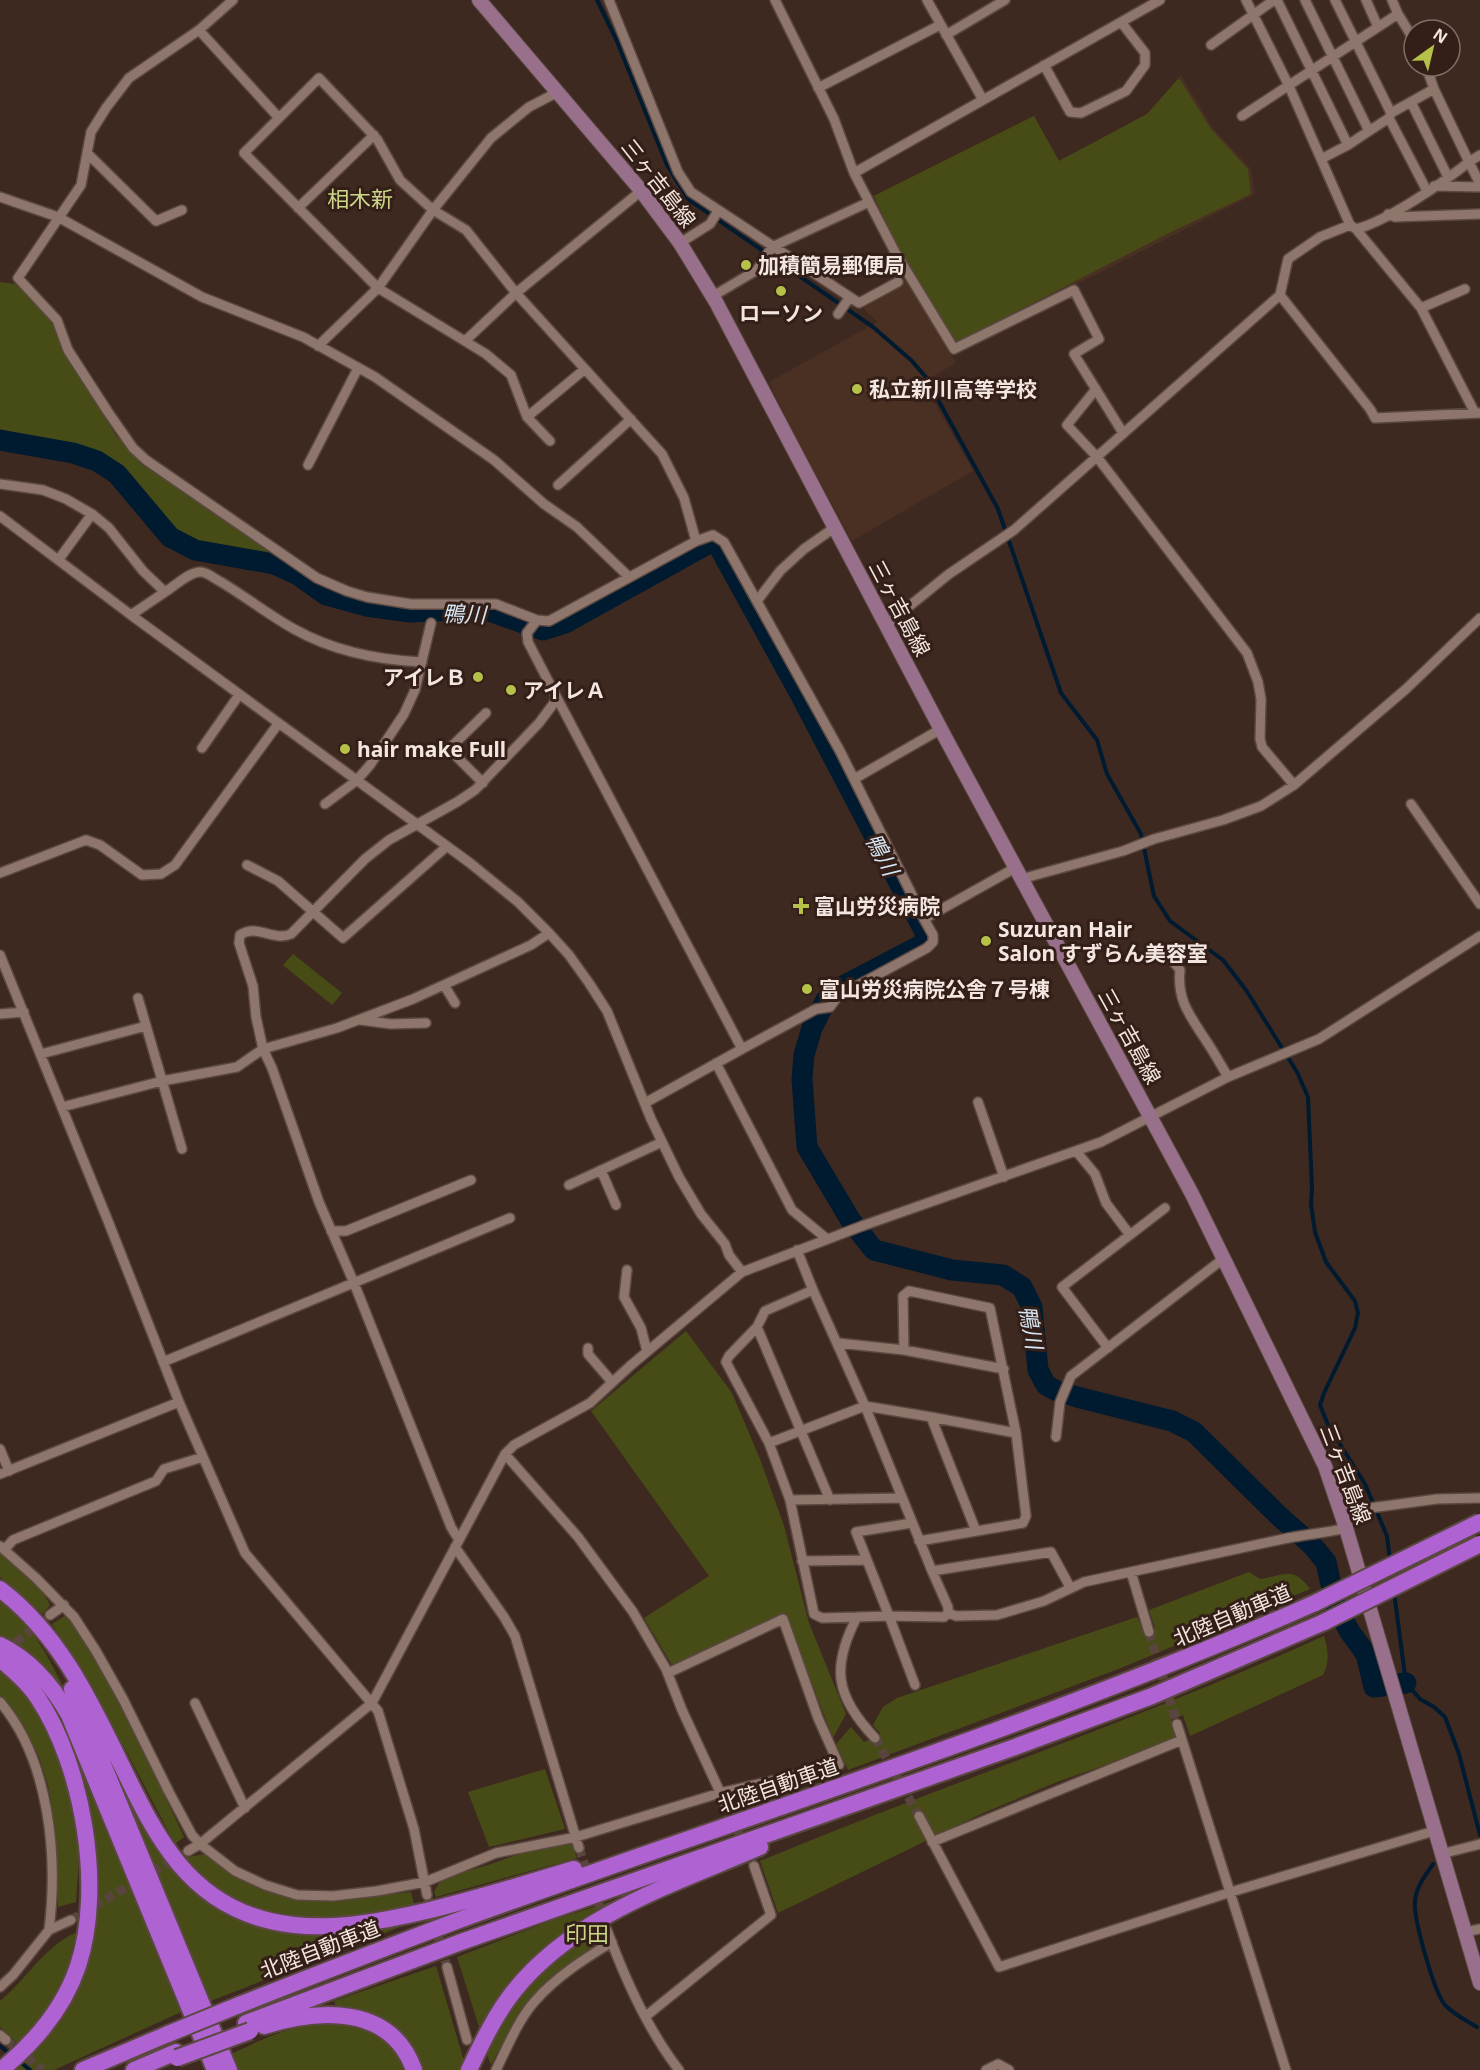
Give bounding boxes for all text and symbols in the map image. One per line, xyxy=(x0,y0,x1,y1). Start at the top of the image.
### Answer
north arrow xyxy=(1402,18,1462,78)
text: N xyxy=(1429,23,1452,48)
street label: 三ヶ吉島線 xyxy=(616,133,702,233)
district label: 相木新 xyxy=(327,183,393,213)
place label: 加積簡易郵便局 xyxy=(758,251,905,279)
marker: 加積簡易郵便局 xyxy=(739,258,753,272)
marker: ローソン xyxy=(774,284,788,298)
place label: ローソン xyxy=(739,299,823,327)
place label: 私立新川高等学校 xyxy=(869,375,1037,403)
marker: 私立新川高等学校 xyxy=(850,382,864,396)
street label: 三ヶ吉島線 xyxy=(863,555,937,661)
water label: 鴨川 xyxy=(441,597,489,629)
place label: アイレＢ xyxy=(383,663,466,691)
marker: アイレＢ xyxy=(471,670,485,684)
place label: アイレＡ xyxy=(523,676,606,704)
marker: アイレＡ xyxy=(504,683,518,697)
place label: hair make Full xyxy=(357,735,506,763)
marker: hair make Full xyxy=(338,742,352,756)
water label: 鴨川 xyxy=(859,828,908,882)
place label: 富山労災病院 xyxy=(814,892,940,920)
marker: 富山労災病院 xyxy=(792,897,810,915)
place label: Suzuran Hair Salon すずらん美容室 xyxy=(998,915,1208,967)
marker: Suzuran Hair Salon すずらん美容室 xyxy=(979,934,993,948)
place label: 富山労災病院公舎７号棟 xyxy=(819,975,1050,1003)
marker: 富山労災病院公舎７号棟 xyxy=(800,982,814,996)
street label: 三ヶ吉島線 xyxy=(1092,983,1168,1089)
water label: 鴨川 xyxy=(1013,1303,1051,1353)
street label: 三ヶ吉島線 xyxy=(1314,1420,1378,1528)
street label: 北陸自動車道 xyxy=(1169,1577,1295,1653)
street label: 北陸自動車道 xyxy=(714,1751,842,1819)
street label: 北陸自動車道 xyxy=(256,1913,384,1985)
district label: 印田 xyxy=(565,1918,609,1948)

